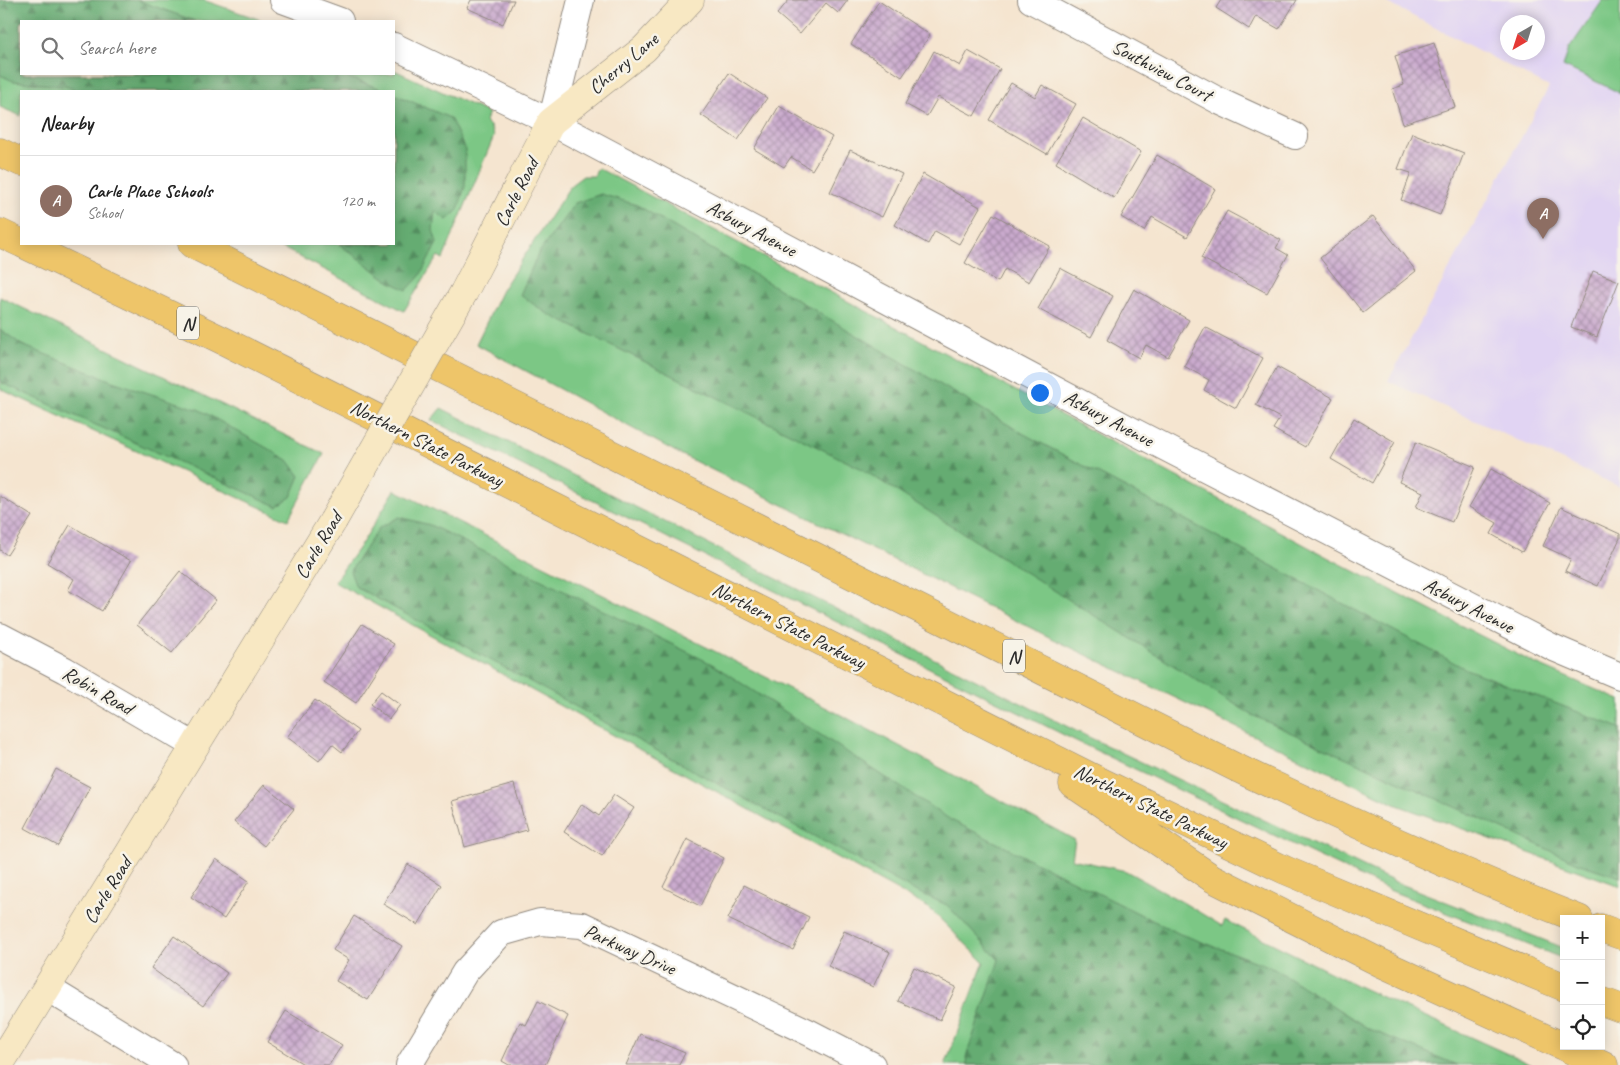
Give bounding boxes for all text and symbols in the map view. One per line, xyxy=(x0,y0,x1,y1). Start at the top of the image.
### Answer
north arrow xyxy=(1500,15,1545,60)
search box xyxy=(20,20,395,75)
street label: Cherry Lane xyxy=(583,26,664,100)
icon: search xyxy=(38,34,66,62)
street label: Southview Court xyxy=(1108,34,1219,109)
text: Search here xyxy=(78,36,155,60)
text: Nearby xyxy=(40,110,93,136)
street label: Carle Road xyxy=(489,151,546,231)
text: Carle Place Schools xyxy=(87,179,212,203)
text: A xyxy=(52,191,60,211)
text: 120 m xyxy=(341,191,375,211)
street label: Asbury Avenue xyxy=(703,194,802,263)
pin: A xyxy=(1527,198,1559,239)
text: School xyxy=(87,203,121,223)
road number: N xyxy=(177,306,199,339)
your location xyxy=(1027,380,1053,406)
street label: Asbury Avenue xyxy=(1060,384,1159,453)
street label: Northern State Parkway xyxy=(346,394,508,493)
street label: Carle Road xyxy=(289,505,350,583)
street label: Asbury Avenue xyxy=(1420,572,1519,639)
street label: Northern State Parkway xyxy=(708,576,870,675)
road number: N xyxy=(1003,640,1025,672)
street label: Robin Road xyxy=(58,660,140,722)
street label: Northern State Parkway xyxy=(1070,758,1233,855)
street label: Carle Road xyxy=(77,850,139,928)
map controls xyxy=(1560,915,1605,1050)
button: + xyxy=(1560,915,1605,960)
street label: Parkway Drive xyxy=(580,918,681,981)
button: − xyxy=(1560,960,1605,1005)
button: locate xyxy=(1560,1005,1605,1050)

